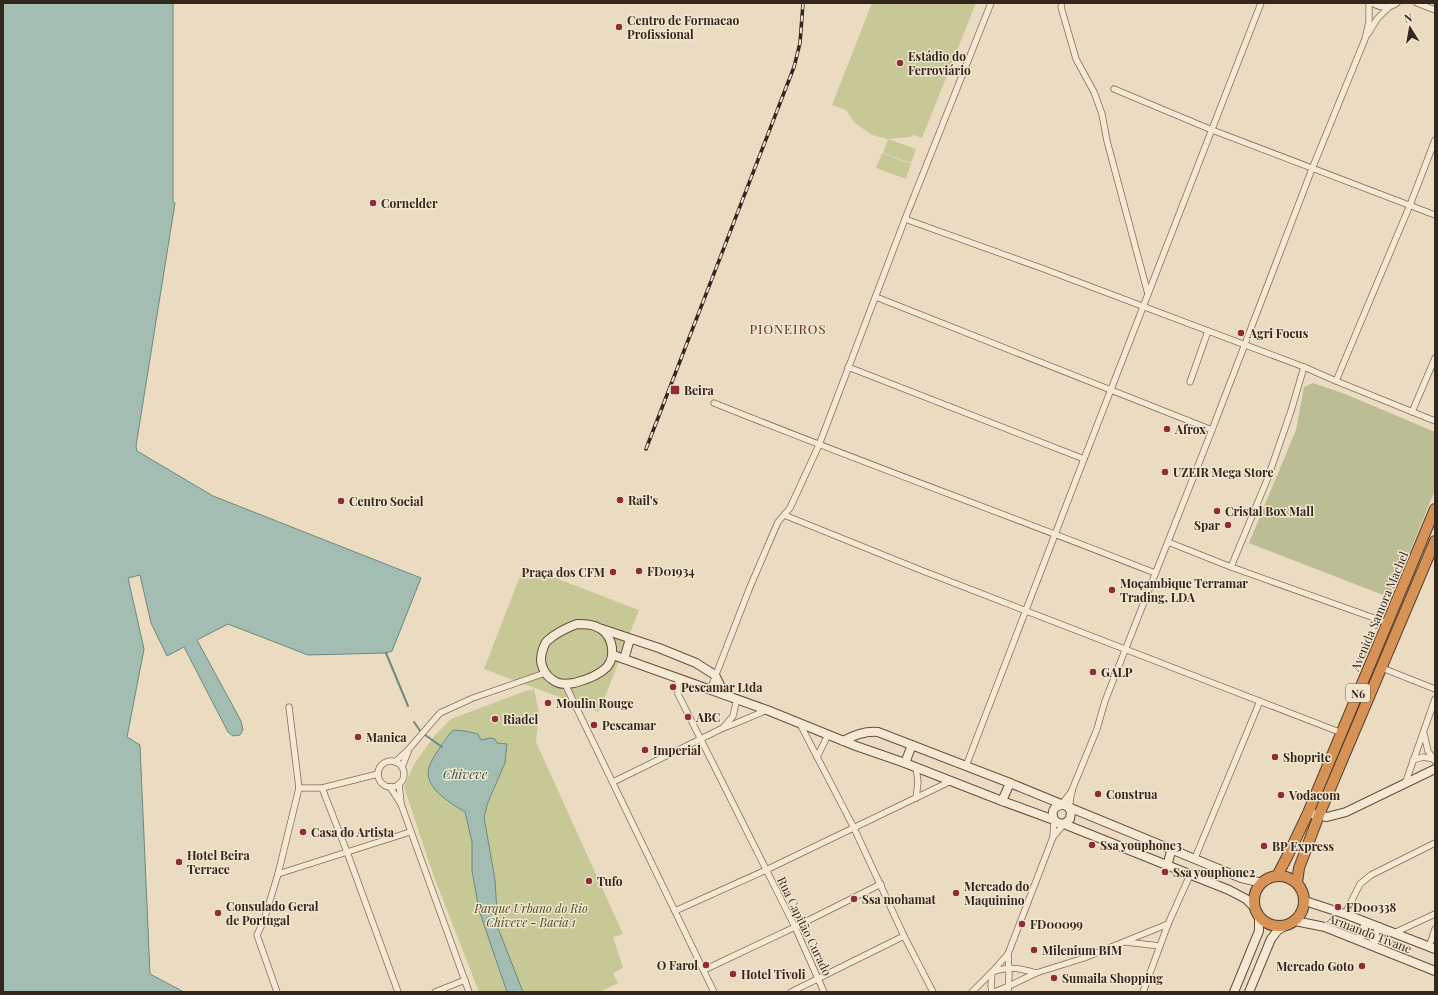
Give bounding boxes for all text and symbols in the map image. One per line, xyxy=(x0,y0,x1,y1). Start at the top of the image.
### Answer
north arrow xyxy=(1390,8,1430,48)
text: N xyxy=(1403,10,1413,26)
place label: Centro de Formacao Profissional xyxy=(627,12,739,42)
marker: Centro de Formacao Profissional xyxy=(614,22,624,32)
place label: Estádio do Ferroviário xyxy=(908,48,971,78)
marker: Estádio do Ferroviário xyxy=(895,58,905,68)
place label: Cornelder xyxy=(381,195,438,211)
marker: Cornelder xyxy=(368,198,378,208)
district label: PIONEIROS xyxy=(749,320,827,337)
place label: Agri Focus xyxy=(1248,325,1309,341)
marker: Agri Focus xyxy=(1236,328,1246,338)
place label: Beira xyxy=(684,382,714,398)
marker: Beira xyxy=(669,384,681,396)
place label: Afrox xyxy=(1174,421,1206,437)
marker: Afrox xyxy=(1162,424,1172,434)
place label: UZEIR Mega Store xyxy=(1173,464,1273,480)
marker: UZEIR Mega Store xyxy=(1160,467,1170,477)
place label: Rail's xyxy=(628,492,658,508)
place label: Centro Social xyxy=(349,493,424,509)
marker: Rail's xyxy=(615,495,625,505)
marker: Centro Social xyxy=(336,496,346,506)
place label: Cristal Box Mall xyxy=(1225,503,1314,519)
marker: Cristal Box Mall xyxy=(1212,506,1222,516)
place label: Spar xyxy=(1194,517,1220,533)
marker: Spar xyxy=(1223,520,1233,530)
street label: Avenida Samora Machel xyxy=(1346,548,1412,674)
place label: FD01934 xyxy=(647,563,695,579)
place label: Praça dos CFM xyxy=(522,564,605,580)
marker: FD01934 xyxy=(634,566,644,576)
marker: Praça dos CFM xyxy=(608,567,618,577)
place label: Moçambique Terramar Trading, LDA xyxy=(1120,575,1248,605)
marker: Moçambique Terramar Trading, LDA xyxy=(1107,585,1117,595)
place label: GALP xyxy=(1101,664,1133,680)
marker: GALP xyxy=(1088,667,1098,677)
place label: Pescamar Ltda xyxy=(681,679,763,695)
marker: Pescamar Ltda xyxy=(668,682,678,692)
road number: N6 xyxy=(1346,684,1370,702)
place label: Moulin Rouge xyxy=(556,695,633,711)
marker: Moulin Rouge xyxy=(543,698,553,708)
place label: ABC xyxy=(695,709,720,725)
place label: Riadel xyxy=(503,711,539,727)
marker: ABC xyxy=(683,712,693,722)
marker: Riadel xyxy=(490,714,500,724)
place label: Pescamar xyxy=(602,717,656,733)
marker: Pescamar xyxy=(589,720,599,730)
place label: Manica xyxy=(366,729,407,745)
marker: Manica xyxy=(353,732,363,742)
place label: Imperial xyxy=(653,742,701,758)
marker: Imperial xyxy=(640,745,650,755)
place label: Shoprite xyxy=(1283,749,1331,765)
marker: Shoprite xyxy=(1270,752,1280,762)
water label: Chiveve xyxy=(443,765,488,782)
place label: Construa xyxy=(1106,786,1158,802)
place label: Vodacom xyxy=(1288,787,1340,803)
marker: Construa xyxy=(1093,789,1103,799)
marker: Vodacom xyxy=(1276,790,1286,800)
place label: Casa do Artista xyxy=(311,824,395,840)
marker: Casa do Artista xyxy=(298,827,308,837)
place label: Ssa youphone3 xyxy=(1100,837,1182,853)
place label: BP Express xyxy=(1272,838,1334,854)
marker: Ssa youphone3 xyxy=(1087,840,1097,850)
marker: BP Express xyxy=(1259,841,1269,851)
place label: Hotel Beira Terrace xyxy=(187,847,250,877)
marker: Hotel Beira Terrace xyxy=(174,857,184,867)
place label: Ssa youphone2 xyxy=(1173,864,1255,880)
marker: Ssa youphone2 xyxy=(1160,867,1170,877)
place label: Tufo xyxy=(597,873,623,889)
street label: Rua Capitão Curado xyxy=(774,874,836,978)
marker: Tufo xyxy=(584,876,594,886)
place label: Mercado do Maquinino xyxy=(964,878,1029,908)
marker: Mercado do Maquinino xyxy=(951,888,961,898)
place label: Ssa mohamat xyxy=(862,891,937,907)
marker: Ssa mohamat xyxy=(849,894,859,904)
place label: Consulado Geral de Portugal xyxy=(226,898,319,928)
place label: FD00338 xyxy=(1346,899,1397,915)
park label: Parque Urbano do Rio Chiveve - Bacia 1 xyxy=(473,900,588,930)
marker: FD00338 xyxy=(1333,902,1343,912)
marker: Consulado Geral de Portugal xyxy=(213,908,223,918)
street label: Armando Tivane xyxy=(1325,909,1414,956)
place label: FD00099 xyxy=(1030,916,1083,932)
marker: FD00099 xyxy=(1017,919,1027,929)
place label: Milenium BIM xyxy=(1042,942,1122,958)
marker: Milenium BIM xyxy=(1029,945,1039,955)
place label: O Farol xyxy=(657,957,698,973)
place label: Mercado Goto xyxy=(1276,958,1354,974)
marker: O Farol xyxy=(701,960,711,970)
marker: Mercado Goto xyxy=(1357,961,1367,971)
place label: Hotel Tivoli xyxy=(741,966,806,982)
marker: Hotel Tivoli xyxy=(728,969,738,979)
place label: Sumaila Shopping xyxy=(1062,970,1163,986)
marker: Sumaila Shopping xyxy=(1049,973,1059,983)

